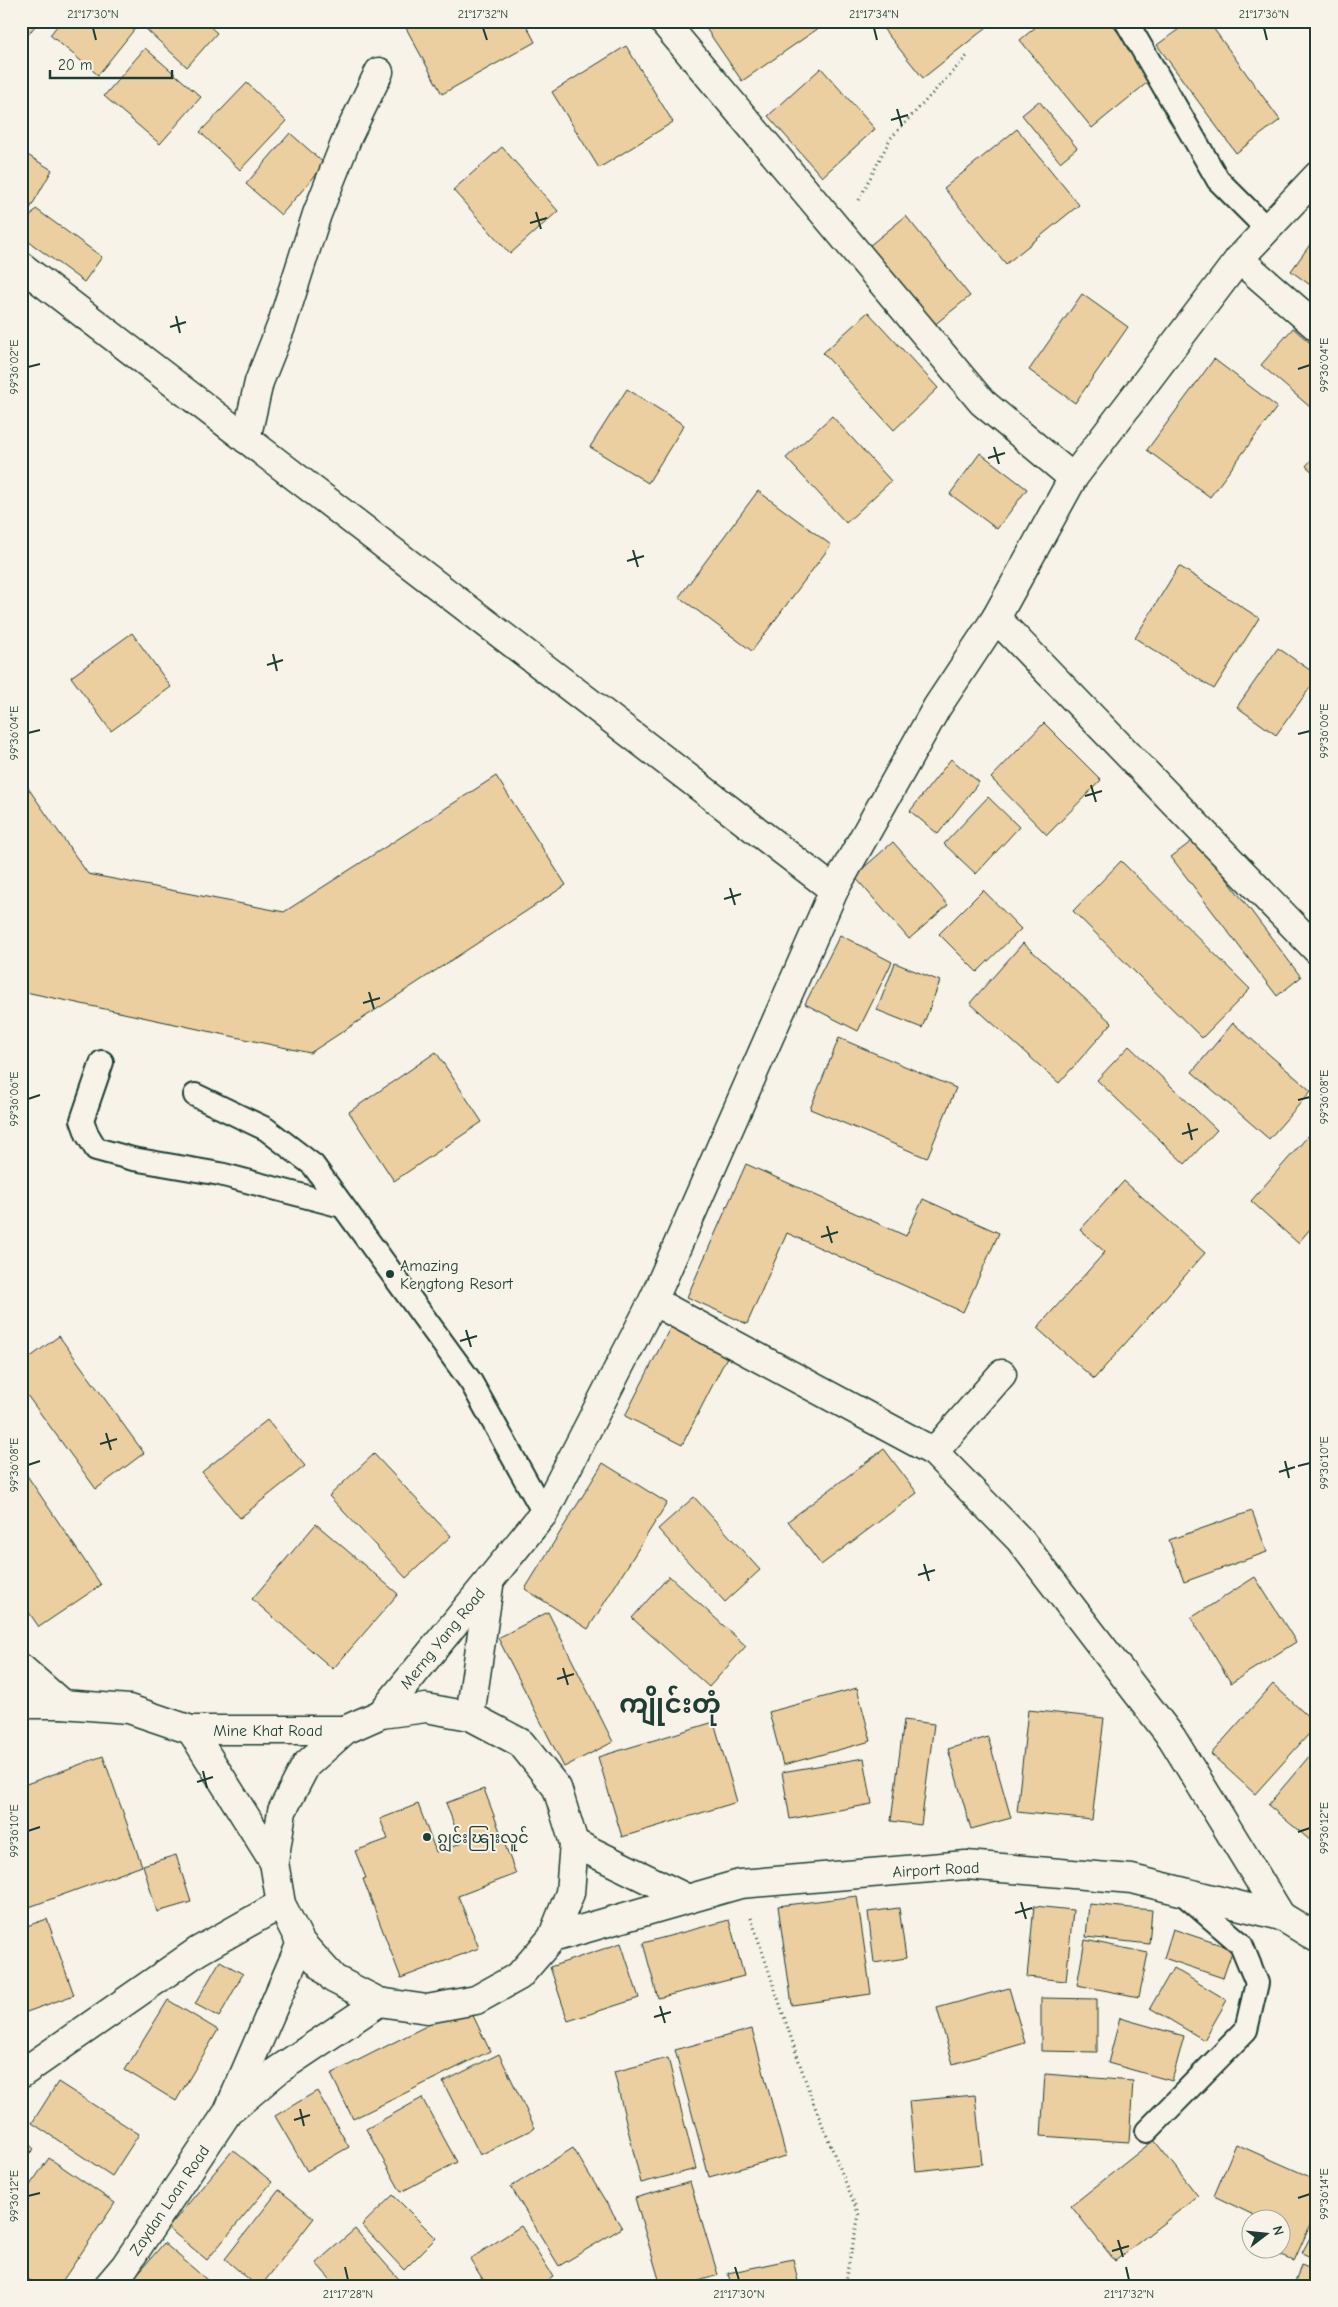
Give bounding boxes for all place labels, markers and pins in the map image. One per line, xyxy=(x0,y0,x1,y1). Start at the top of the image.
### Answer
place label: Amazing Kengtong Resort xyxy=(400,1257,513,1293)
marker: Amazing Kengtong Resort xyxy=(384,1268,396,1280)
place label: ၵျွင်းၽြႃးလူင် xyxy=(437,1826,529,1853)
marker: ၵျွင်းၽြႃးလူင် xyxy=(421,1831,433,1843)

